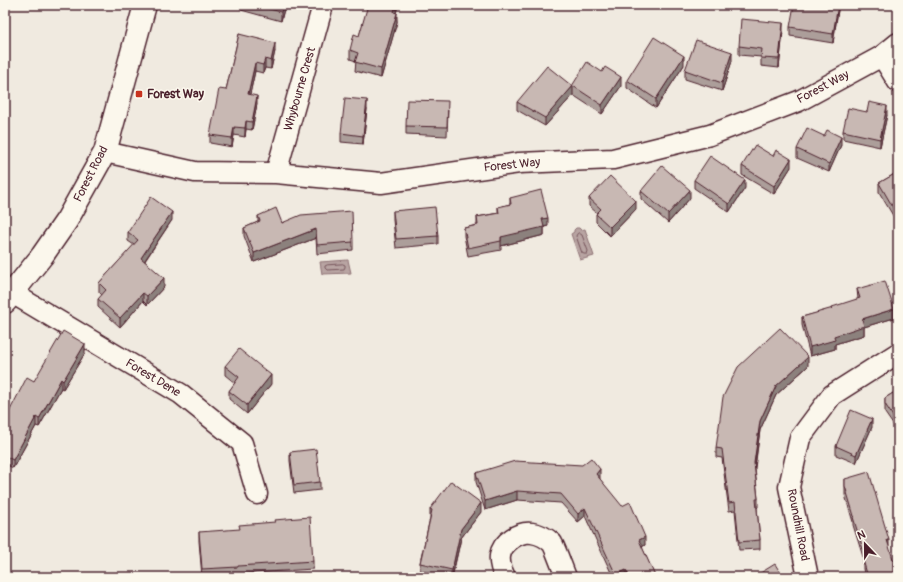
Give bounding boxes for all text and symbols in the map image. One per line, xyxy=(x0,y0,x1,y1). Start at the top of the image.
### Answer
street label: Whybourne Crest xyxy=(281,45,319,133)
street label: Forest Way xyxy=(794,67,852,107)
place label: Forest Way xyxy=(147,87,205,102)
marker: Forest Way xyxy=(134,89,144,99)
street label: Forest Road xyxy=(71,143,112,204)
street label: Forest Way xyxy=(483,155,541,175)
street label: Forest Dene xyxy=(123,356,183,400)
street label: Roundhill Road xyxy=(784,488,812,562)
north arrow xyxy=(845,524,885,564)
text: N xyxy=(856,528,868,543)

